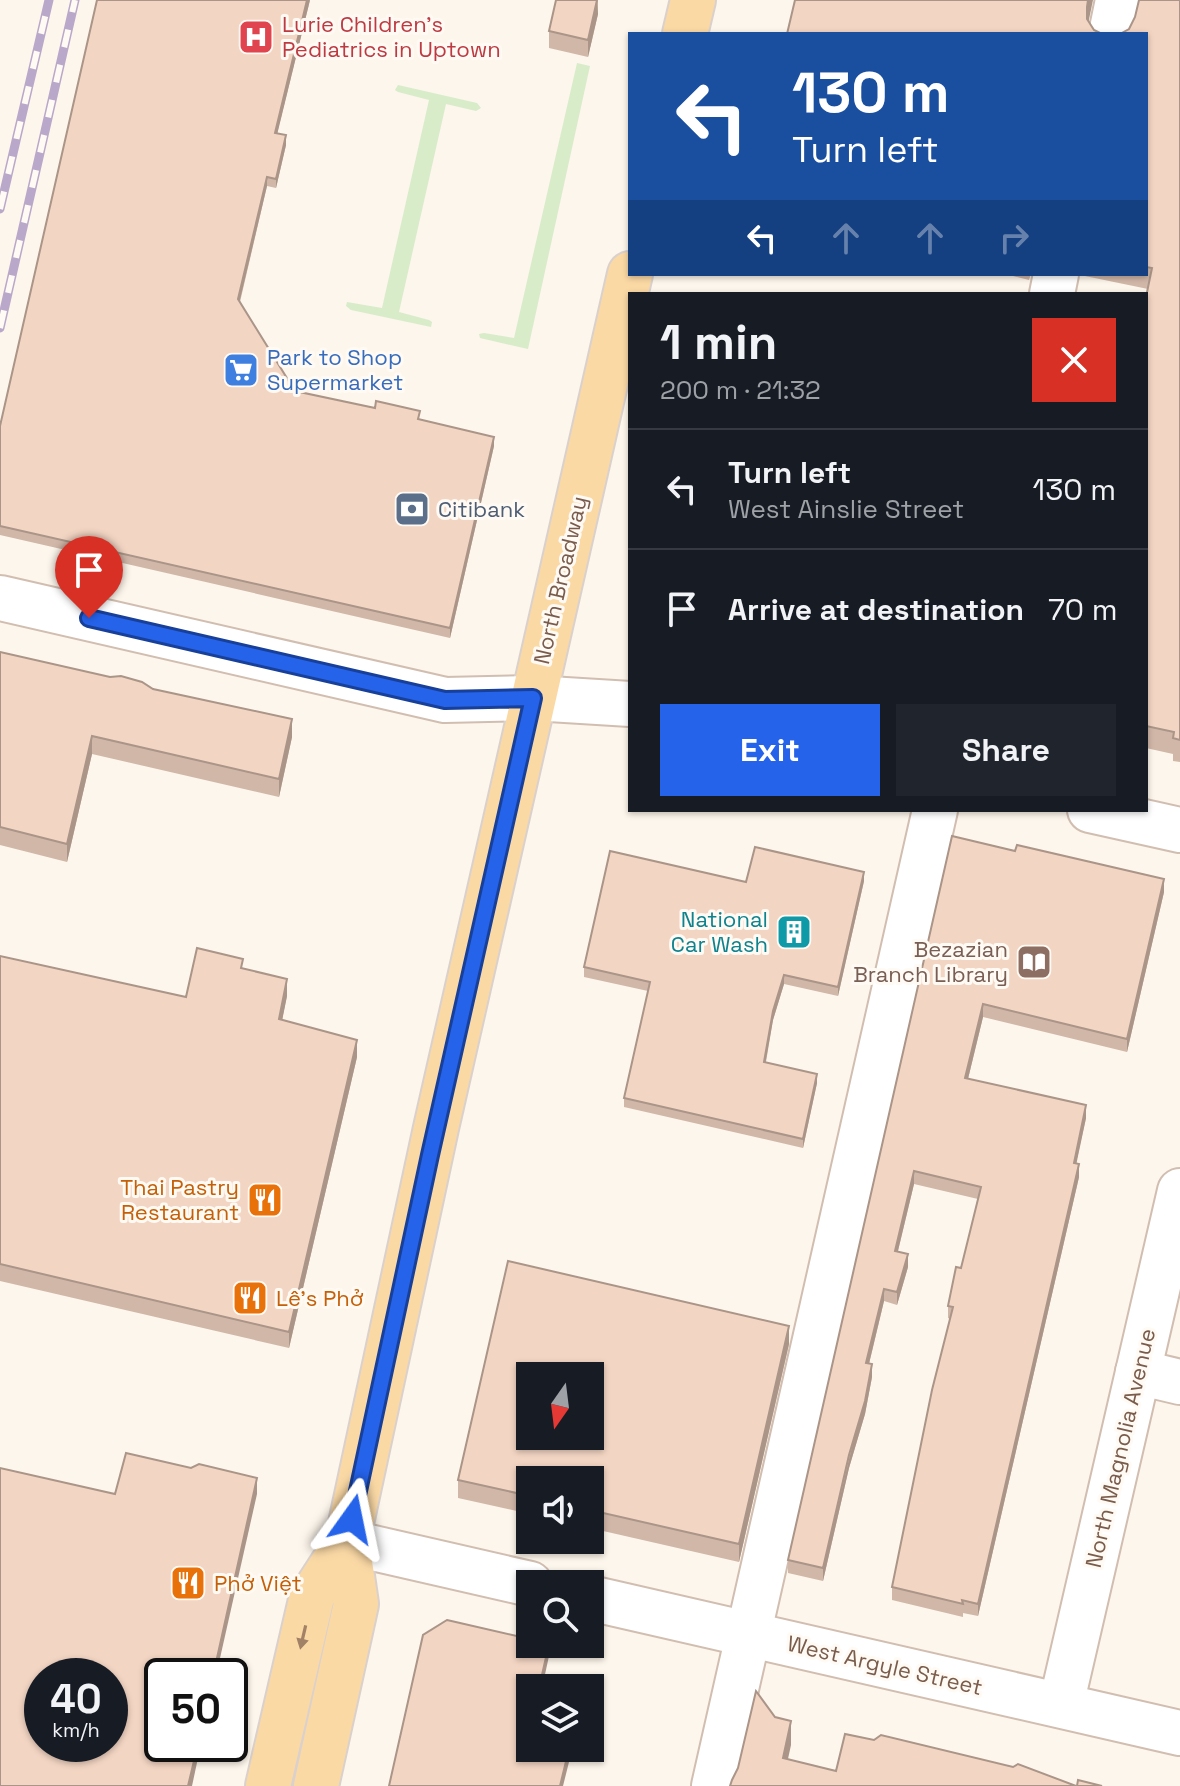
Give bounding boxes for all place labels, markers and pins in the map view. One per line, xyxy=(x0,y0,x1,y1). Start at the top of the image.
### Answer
place label: Lurie Children's Pediatrics in Uptown xyxy=(282,10,501,63)
hospital icon: Lurie Children's Pediatrics in Uptown xyxy=(237,18,275,56)
place label: Park to Shop Supermarket xyxy=(267,343,403,396)
supermarket icon: Park to Shop Supermarket xyxy=(222,351,260,389)
bank icon: Citibank xyxy=(393,490,431,528)
place label: Citibank xyxy=(438,495,525,523)
pin xyxy=(55,536,123,618)
place label: National Car Wash xyxy=(671,905,768,958)
building icon: National Car Wash xyxy=(775,913,813,951)
place label: Bezazian Branch Library xyxy=(853,935,1008,988)
library icon: Bezazian Branch Library xyxy=(1015,943,1053,981)
place label: Thai Pastry Restaurant xyxy=(120,1173,239,1226)
restaurant icon: Thai Pastry Restaurant xyxy=(246,1181,284,1219)
restaurant icon: Lê’s Phở xyxy=(231,1279,269,1317)
place label: Lê’s Phở xyxy=(276,1284,364,1312)
restaurant icon: Phở Việt xyxy=(169,1564,207,1602)
place label: Phở Việt xyxy=(214,1569,302,1597)

